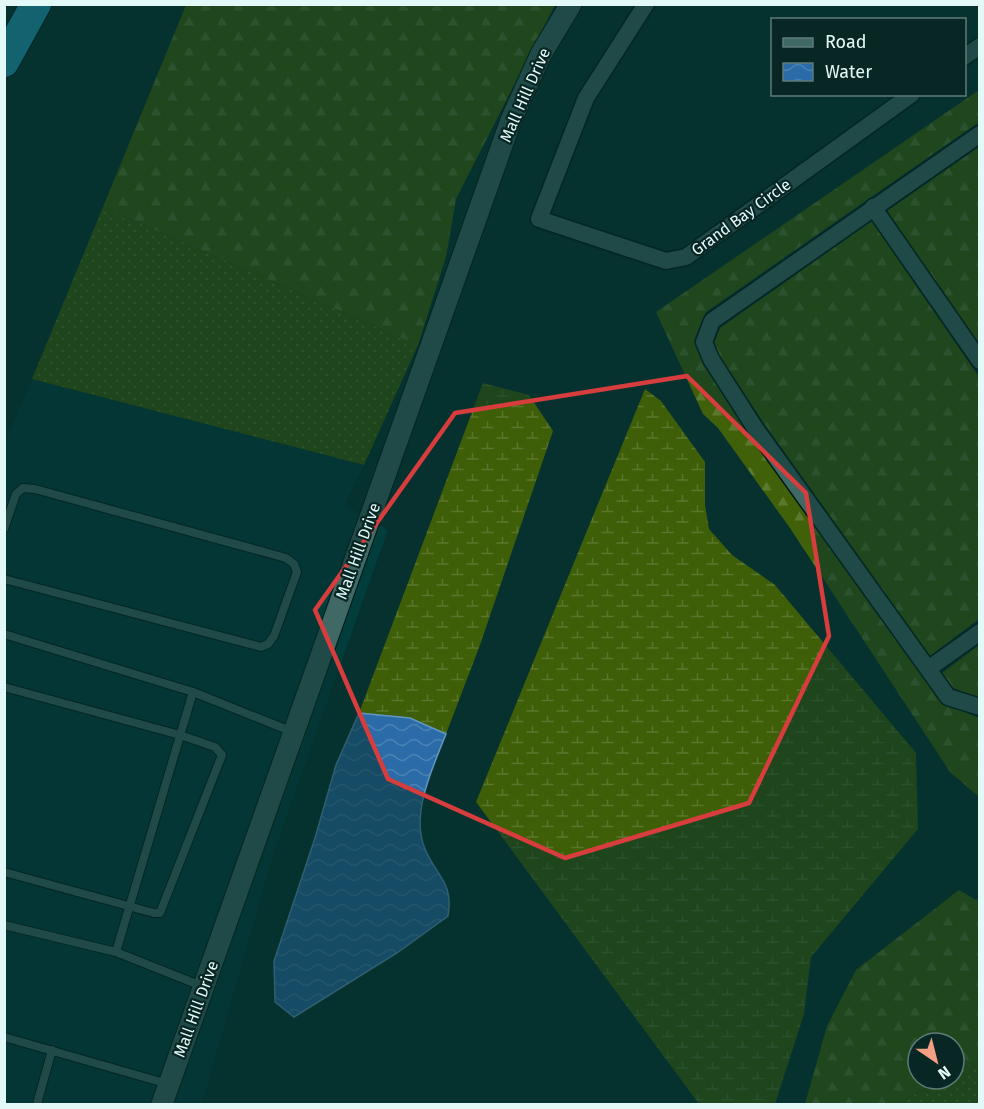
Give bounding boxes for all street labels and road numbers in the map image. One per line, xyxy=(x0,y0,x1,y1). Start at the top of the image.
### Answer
street label: Mall Hill Drive xyxy=(496,45,554,145)
street label: Grand Bay Circle xyxy=(688,175,794,259)
street label: Mall Hill Drive xyxy=(332,500,384,602)
street label: Mall Hill Drive xyxy=(170,958,222,1060)

